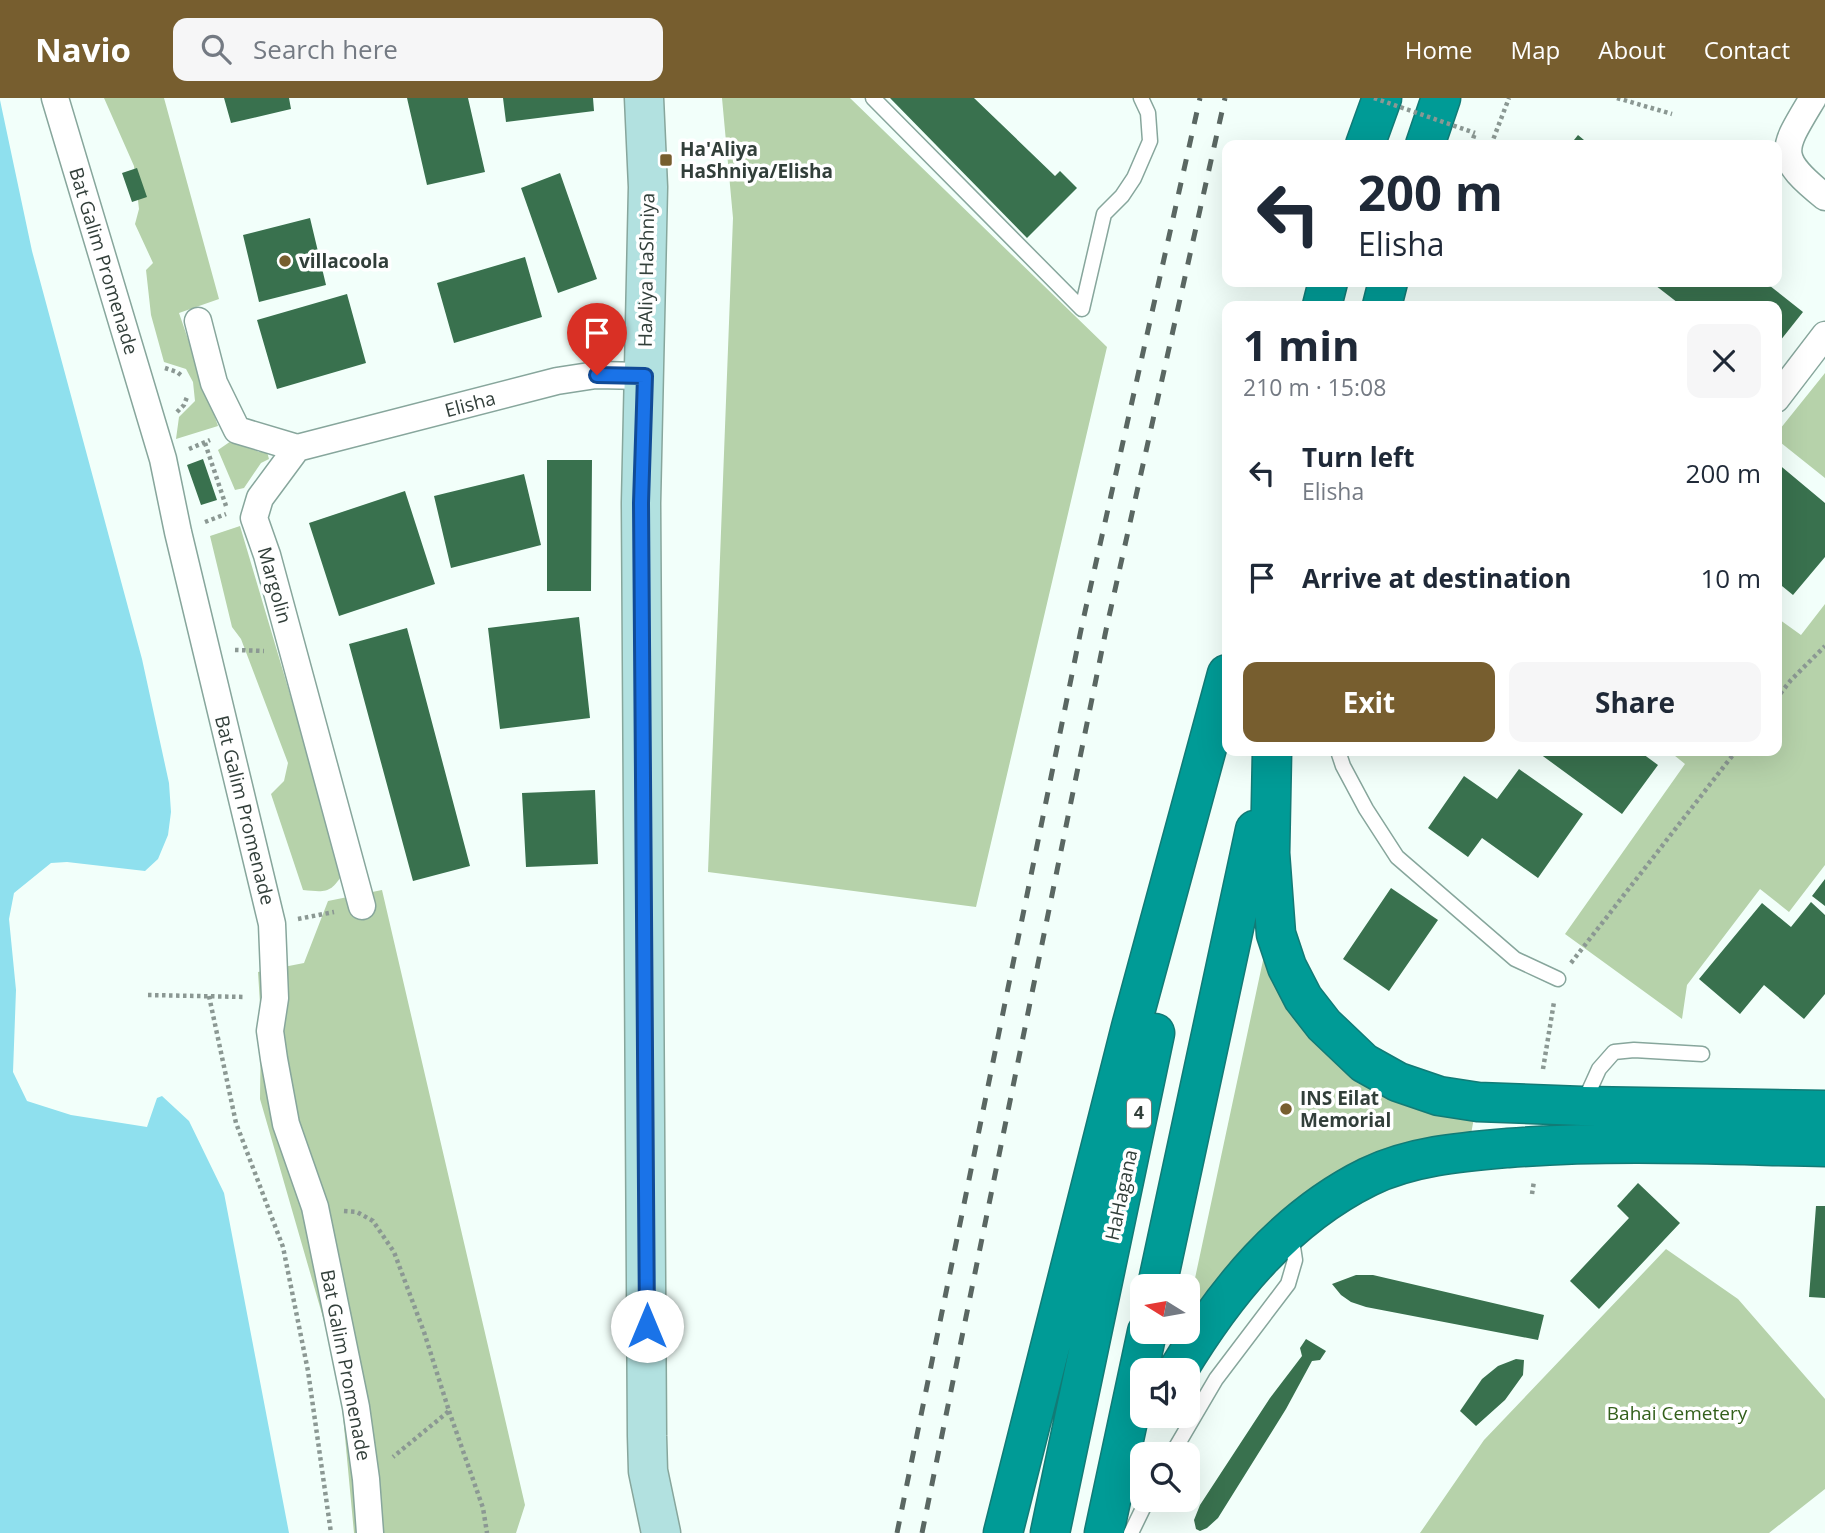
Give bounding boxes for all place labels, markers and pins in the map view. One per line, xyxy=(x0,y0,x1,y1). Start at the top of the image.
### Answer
place label: Ha'Aliya HaShniya/Elisha xyxy=(680,136,833,184)
marker: Ha'Aliya HaShniya/Elisha xyxy=(658,152,674,168)
place label: villacoola xyxy=(299,248,389,274)
marker: villacoola xyxy=(277,253,293,269)
pin xyxy=(567,303,627,375)
place label: INS Eilat Memorial xyxy=(1300,1085,1391,1133)
marker: INS Eilat Memorial xyxy=(1278,1101,1294,1117)

